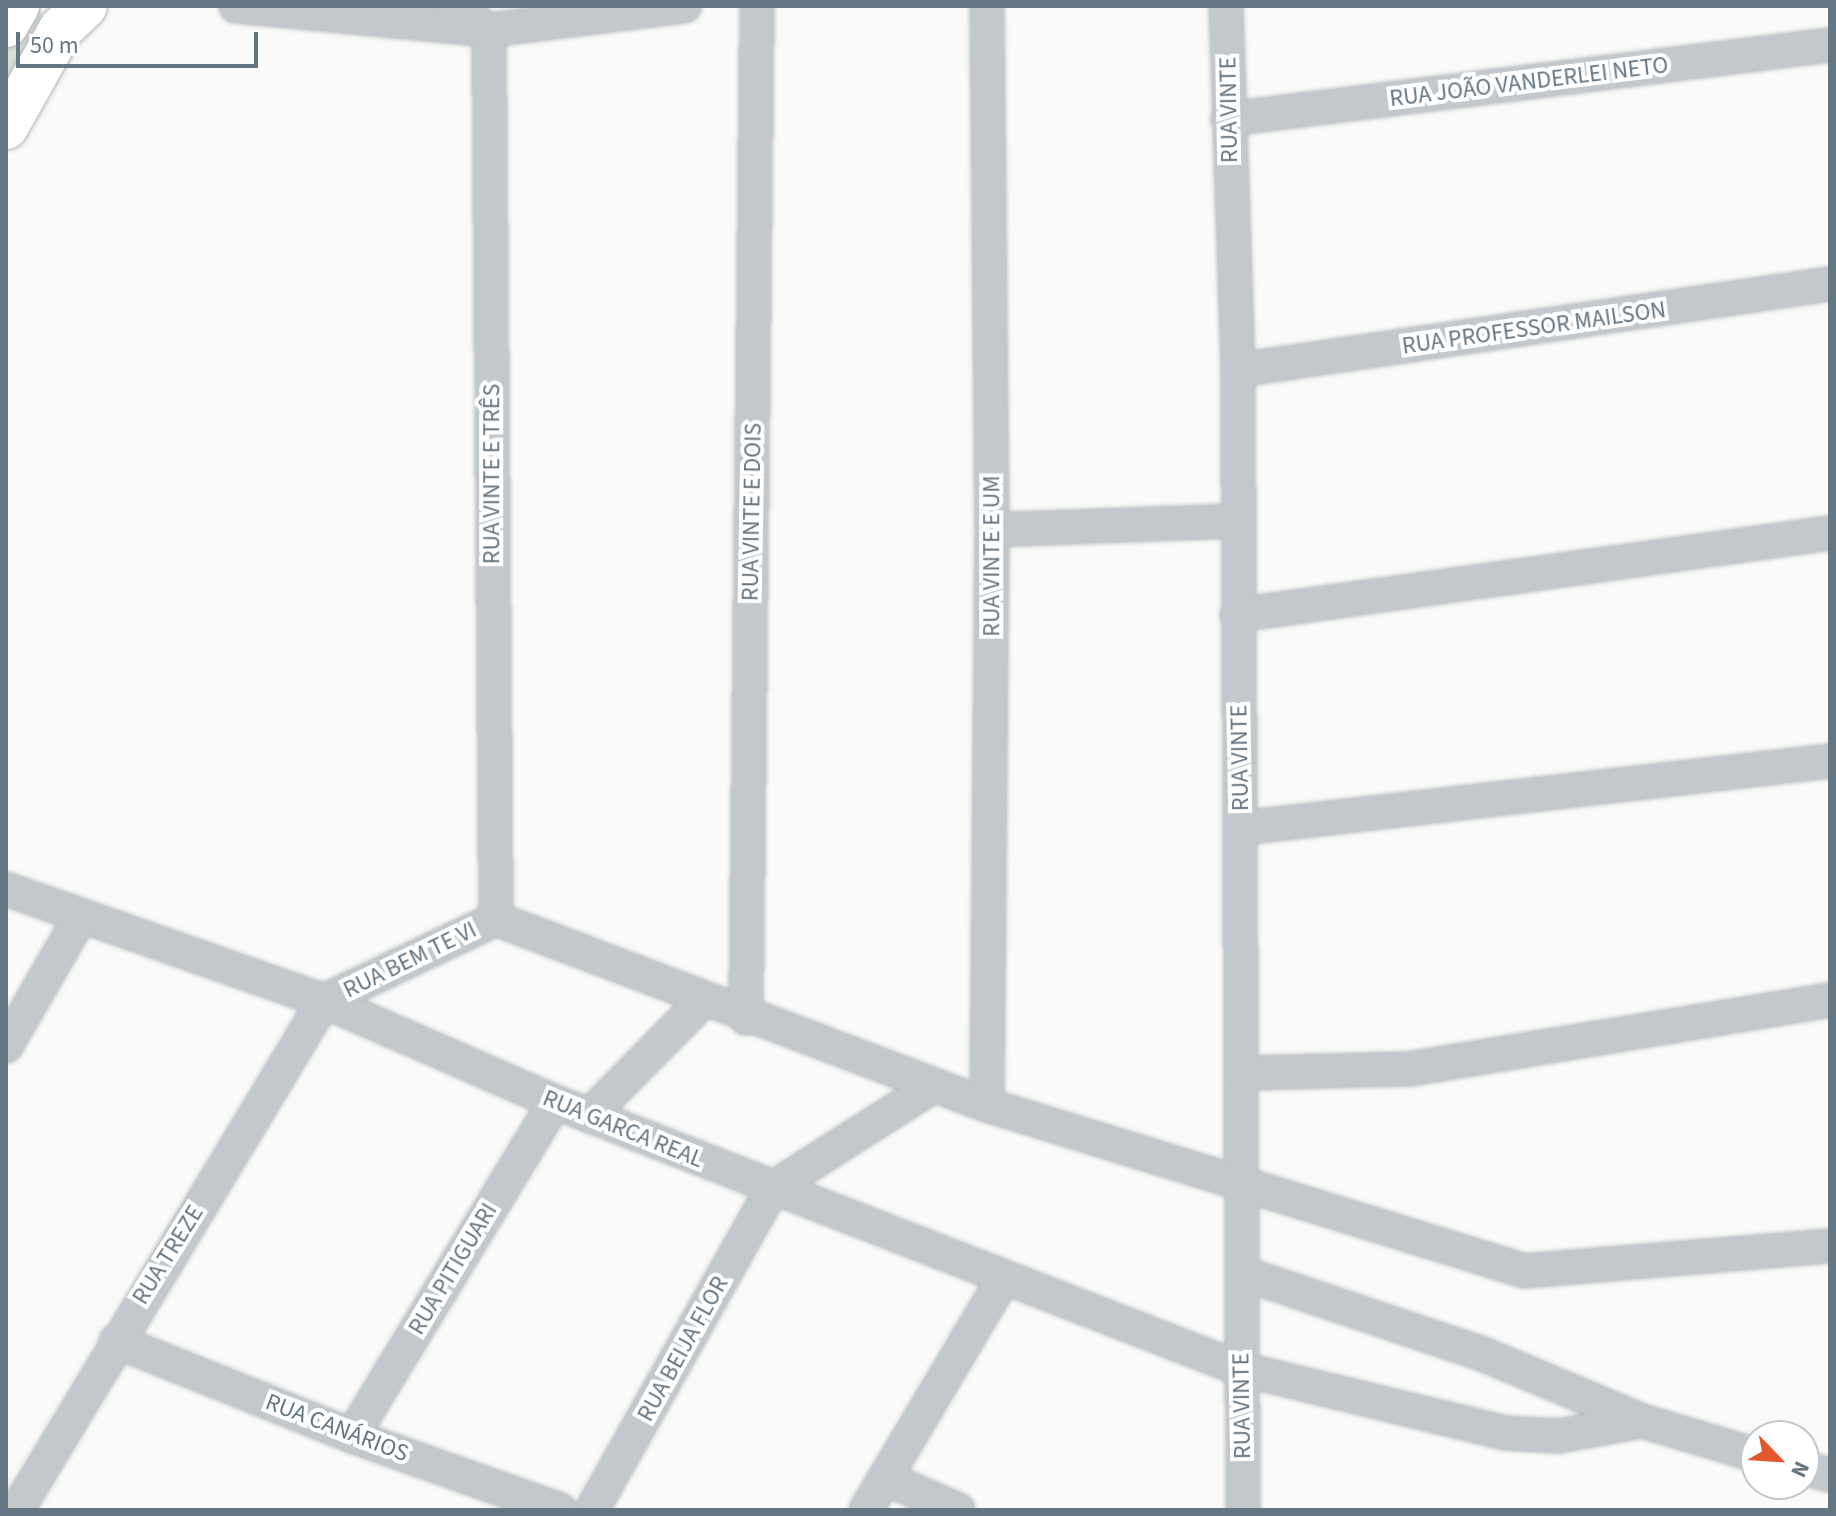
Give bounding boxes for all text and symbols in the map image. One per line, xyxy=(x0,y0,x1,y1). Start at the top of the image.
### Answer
scale bar xyxy=(20,16,262,66)
text: 50 m xyxy=(30,28,79,63)
street label: RUA JOÃO VANDERLEI NETO xyxy=(1388,51,1670,113)
street label: RUA VINTE xyxy=(1214,57,1244,163)
street label: RUA PROFESSOR MAILSON xyxy=(1400,295,1668,361)
street label: RUA VINTE E TRÊS xyxy=(478,384,506,564)
street label: RUA VINTE E DOIS xyxy=(736,423,768,601)
street label: RUA VINTE E UM xyxy=(978,475,1006,637)
street label: RUA VINTE xyxy=(1225,705,1255,811)
street label: RUA BEM TE VI xyxy=(339,915,481,1005)
street label: RUA GARCA REAL xyxy=(539,1084,707,1174)
street label: RUA PITIGUARI xyxy=(402,1198,504,1340)
street label: RUA TREZE xyxy=(126,1200,210,1310)
street label: RUA BEIJA FLOR xyxy=(631,1271,735,1427)
street label: RUA VINTE xyxy=(1227,1353,1257,1459)
street label: RUA CANÁRIOS xyxy=(262,1388,412,1468)
north arrow xyxy=(1740,1420,1820,1500)
text: N xyxy=(1782,1456,1818,1483)

